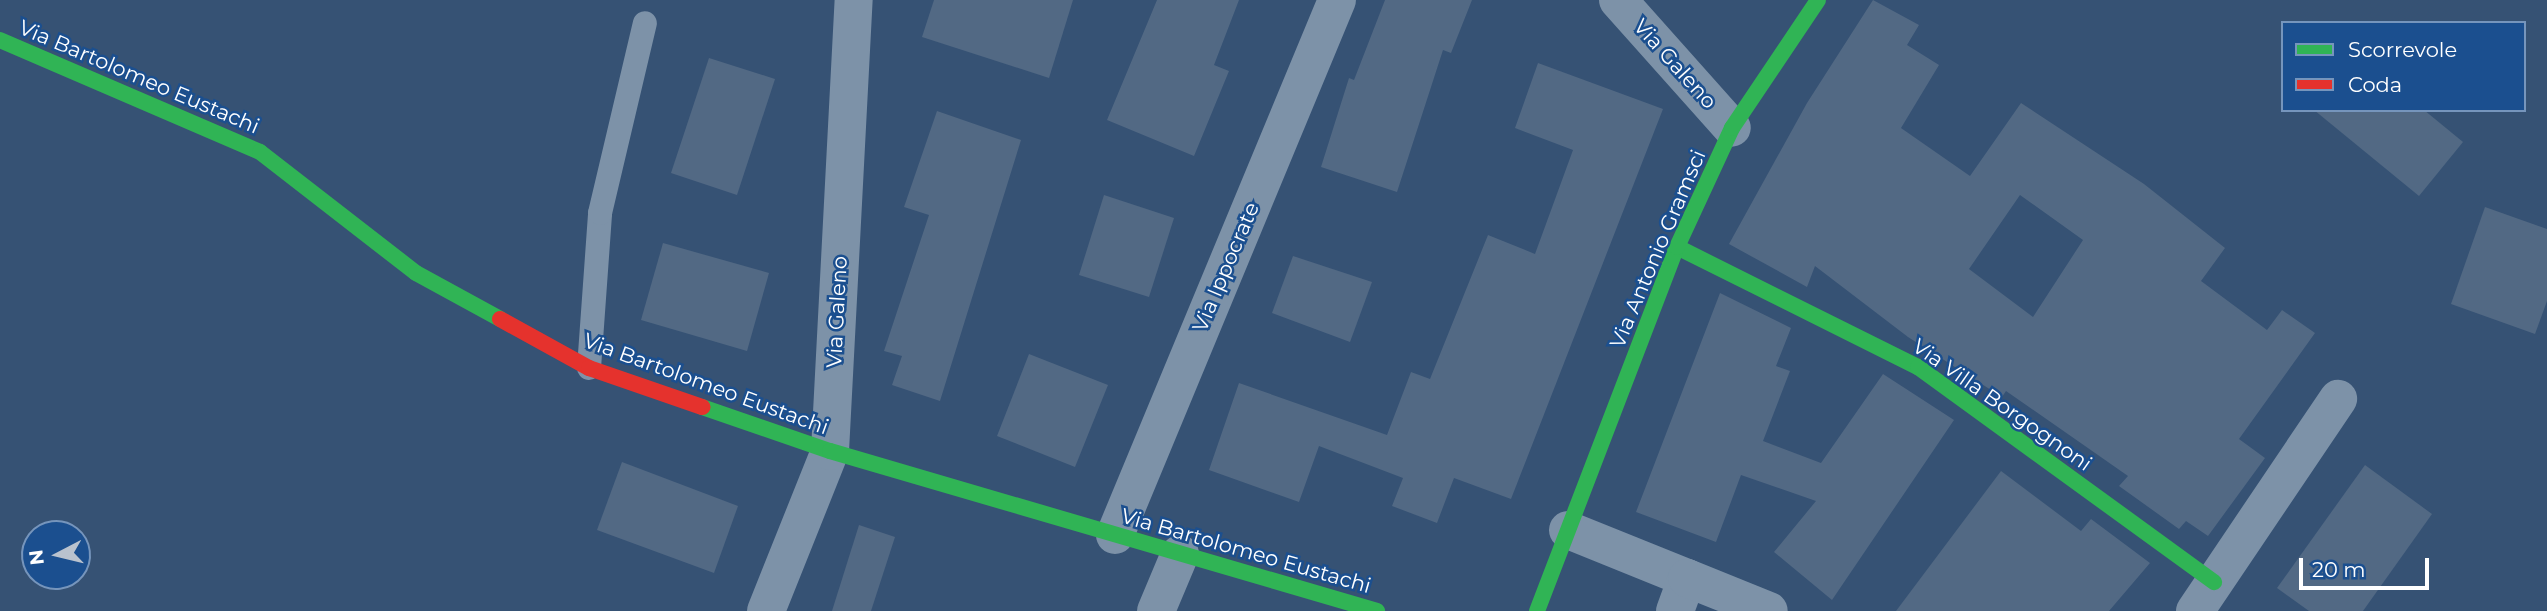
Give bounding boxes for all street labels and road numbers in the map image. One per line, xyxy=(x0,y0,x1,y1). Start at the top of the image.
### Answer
street label: Via Galeno xyxy=(1628,14,1722,114)
street label: Via Bartolomeo Eustachi xyxy=(15,15,263,139)
street label: Via Antonio Gramsci xyxy=(1605,146,1711,352)
street label: Via Ippocrate xyxy=(1187,198,1265,336)
street label: Via Galeno xyxy=(821,255,853,369)
street label: Via Bartolomeo Eustachi xyxy=(580,328,832,440)
street label: Via Villa Borgognoni xyxy=(1907,334,2097,476)
street label: Via Bartolomeo Eustachi xyxy=(1118,503,1374,599)

